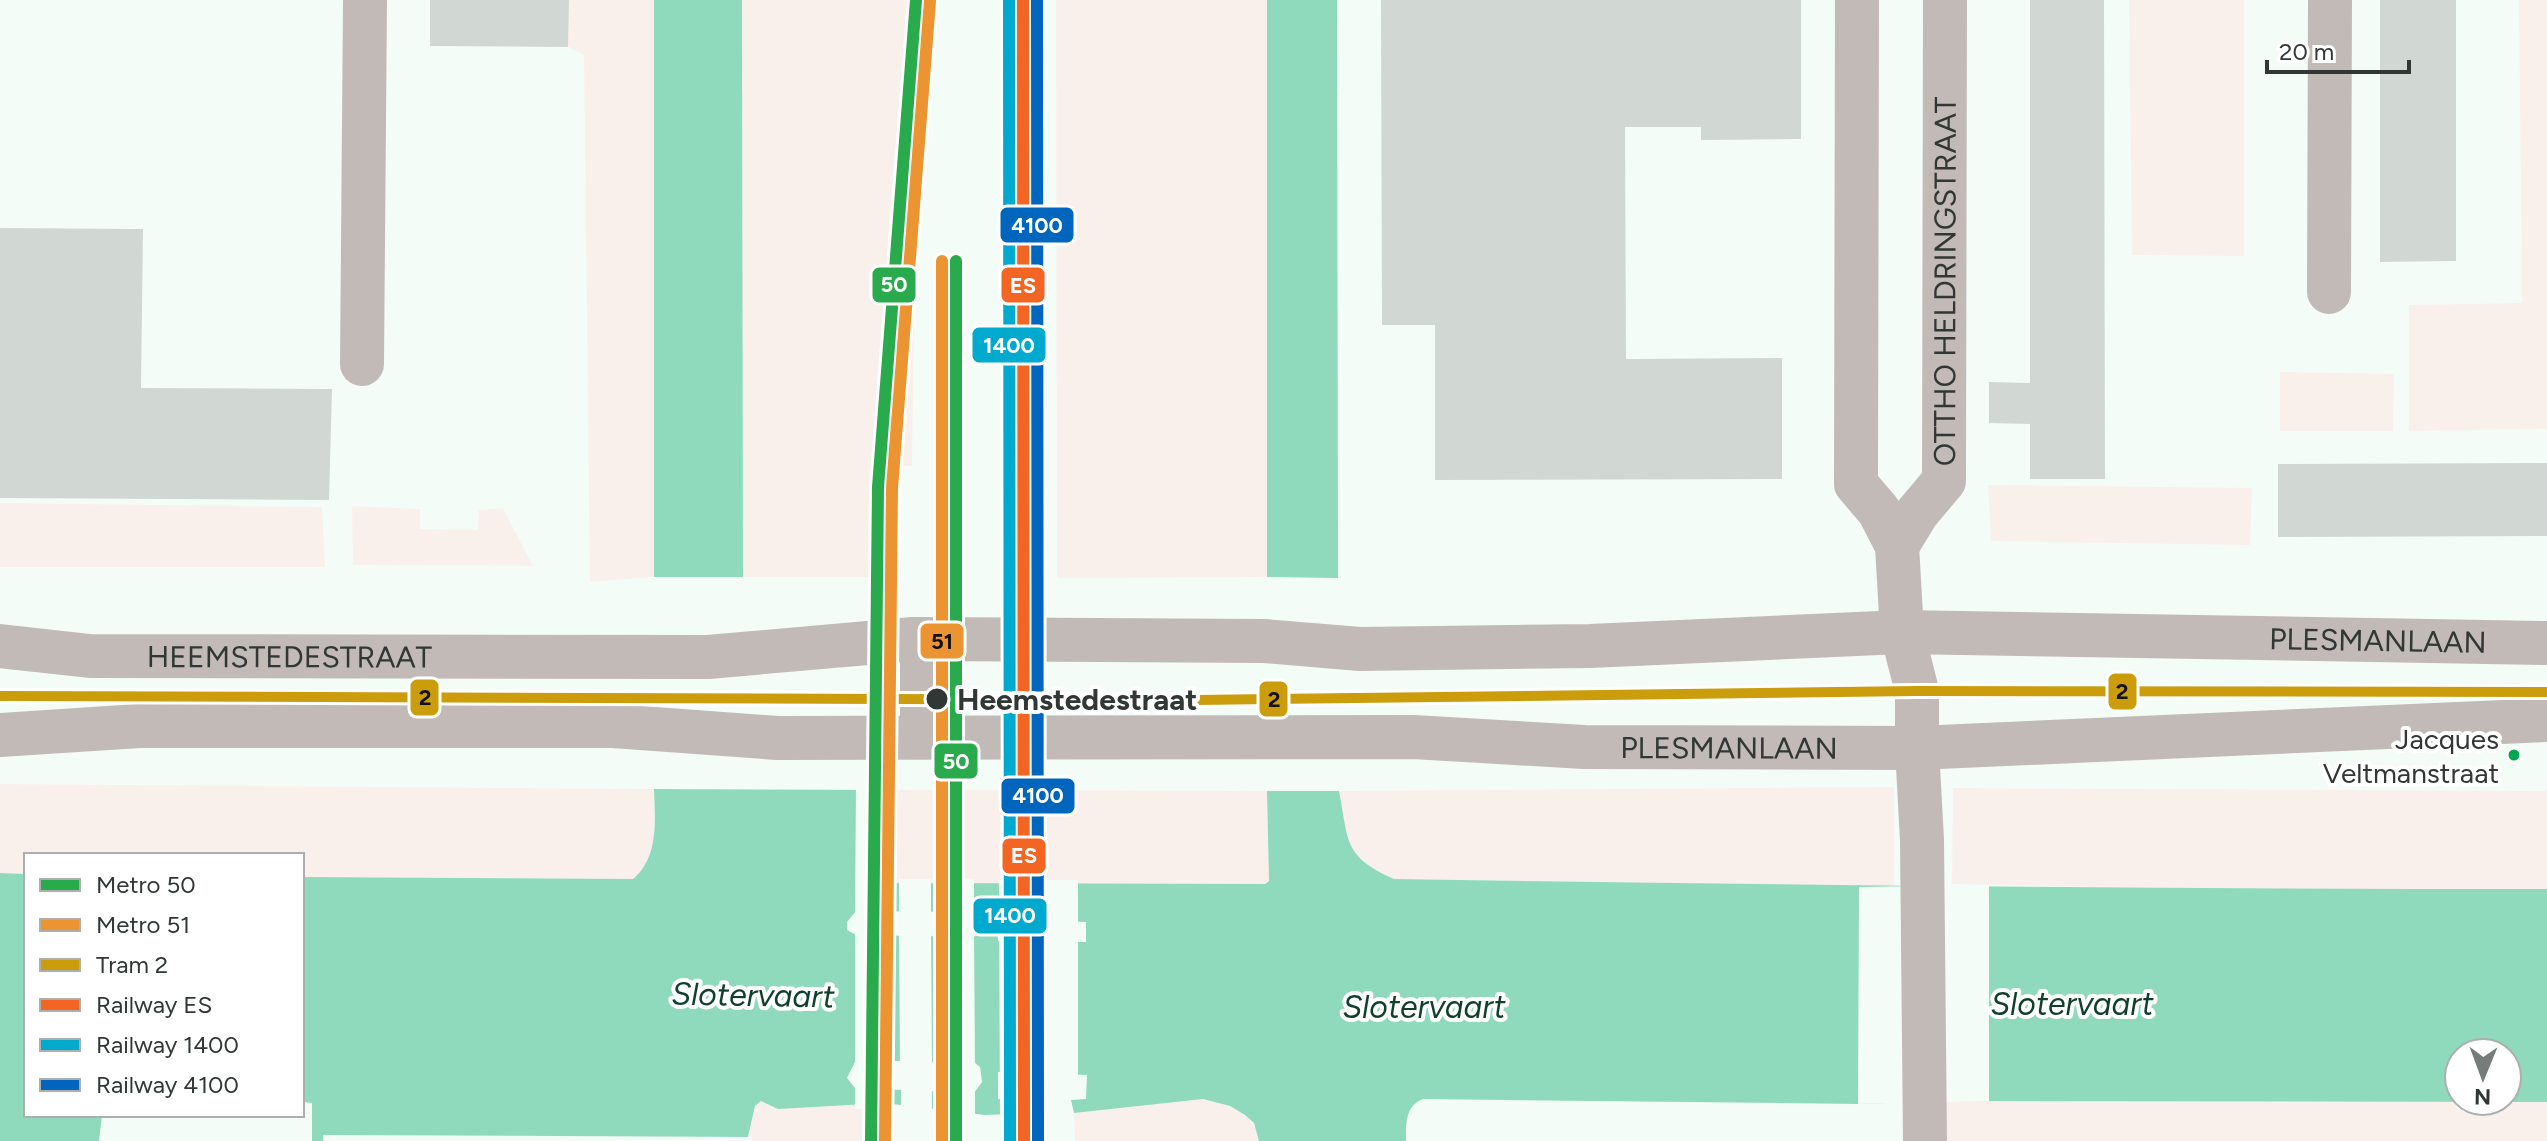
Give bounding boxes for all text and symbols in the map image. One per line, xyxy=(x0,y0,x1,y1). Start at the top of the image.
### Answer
scale bar xyxy=(2267,24,2409,74)
text: 20 m xyxy=(2279,37,2334,66)
street label: OTTHO HELDRINGSTRAAT xyxy=(1926,96,1963,466)
line badge: 4100 xyxy=(999,206,1075,244)
text: 4100 xyxy=(1011,212,1063,239)
line badge: 50 xyxy=(871,266,917,304)
line badge: ES xyxy=(1000,266,1046,304)
text: 50 xyxy=(880,271,908,298)
text: ES xyxy=(1010,272,1036,299)
line badge: 1400 xyxy=(971,326,1047,364)
text: 1400 xyxy=(983,332,1035,359)
street label: PLESMANLAAN xyxy=(2269,620,2487,660)
line badge: 51 xyxy=(919,622,965,660)
text: 51 xyxy=(931,628,953,655)
street label: HEEMSTEDESTRAAT xyxy=(147,638,433,675)
line badge: 2 xyxy=(2107,672,2138,711)
line badge: 2 xyxy=(409,678,440,717)
text: 2 xyxy=(2116,678,2128,705)
line badge: 2 xyxy=(1258,680,1289,718)
place label: Heemstedestraat xyxy=(957,681,1197,718)
text: 2 xyxy=(419,684,431,711)
marker: Heemstedestraat xyxy=(924,686,950,712)
text: 2 xyxy=(1268,686,1280,713)
place label: Jacques Veltmanstraat xyxy=(2323,722,2499,790)
street label: PLESMANLAAN xyxy=(1620,729,1838,766)
line badge: 50 xyxy=(933,742,979,780)
marker: Jacques Veltmanstraat xyxy=(2506,747,2522,763)
text: 50 xyxy=(942,748,970,775)
line badge: 4100 xyxy=(1000,777,1076,815)
text: 4100 xyxy=(1012,782,1064,809)
line badge: ES xyxy=(1001,837,1047,875)
text: ES xyxy=(1011,842,1037,869)
legend xyxy=(24,853,304,1117)
text: Metro 50 xyxy=(96,870,196,899)
line badge: 1400 xyxy=(972,897,1048,935)
text: 1400 xyxy=(984,902,1036,929)
text: Metro 51 xyxy=(96,910,190,939)
text: Tram 2 xyxy=(96,950,168,979)
water label: Slotervaart xyxy=(671,975,836,1015)
water label: Slotervaart xyxy=(1990,985,2154,1023)
water label: Slotervaart xyxy=(1342,988,1506,1026)
text: Railway ES xyxy=(96,990,212,1019)
text: Railway 1400 xyxy=(96,1030,239,1059)
north arrow xyxy=(2443,1037,2523,1117)
text: Railway 4100 xyxy=(96,1070,239,1099)
text: N xyxy=(2474,1083,2491,1110)

